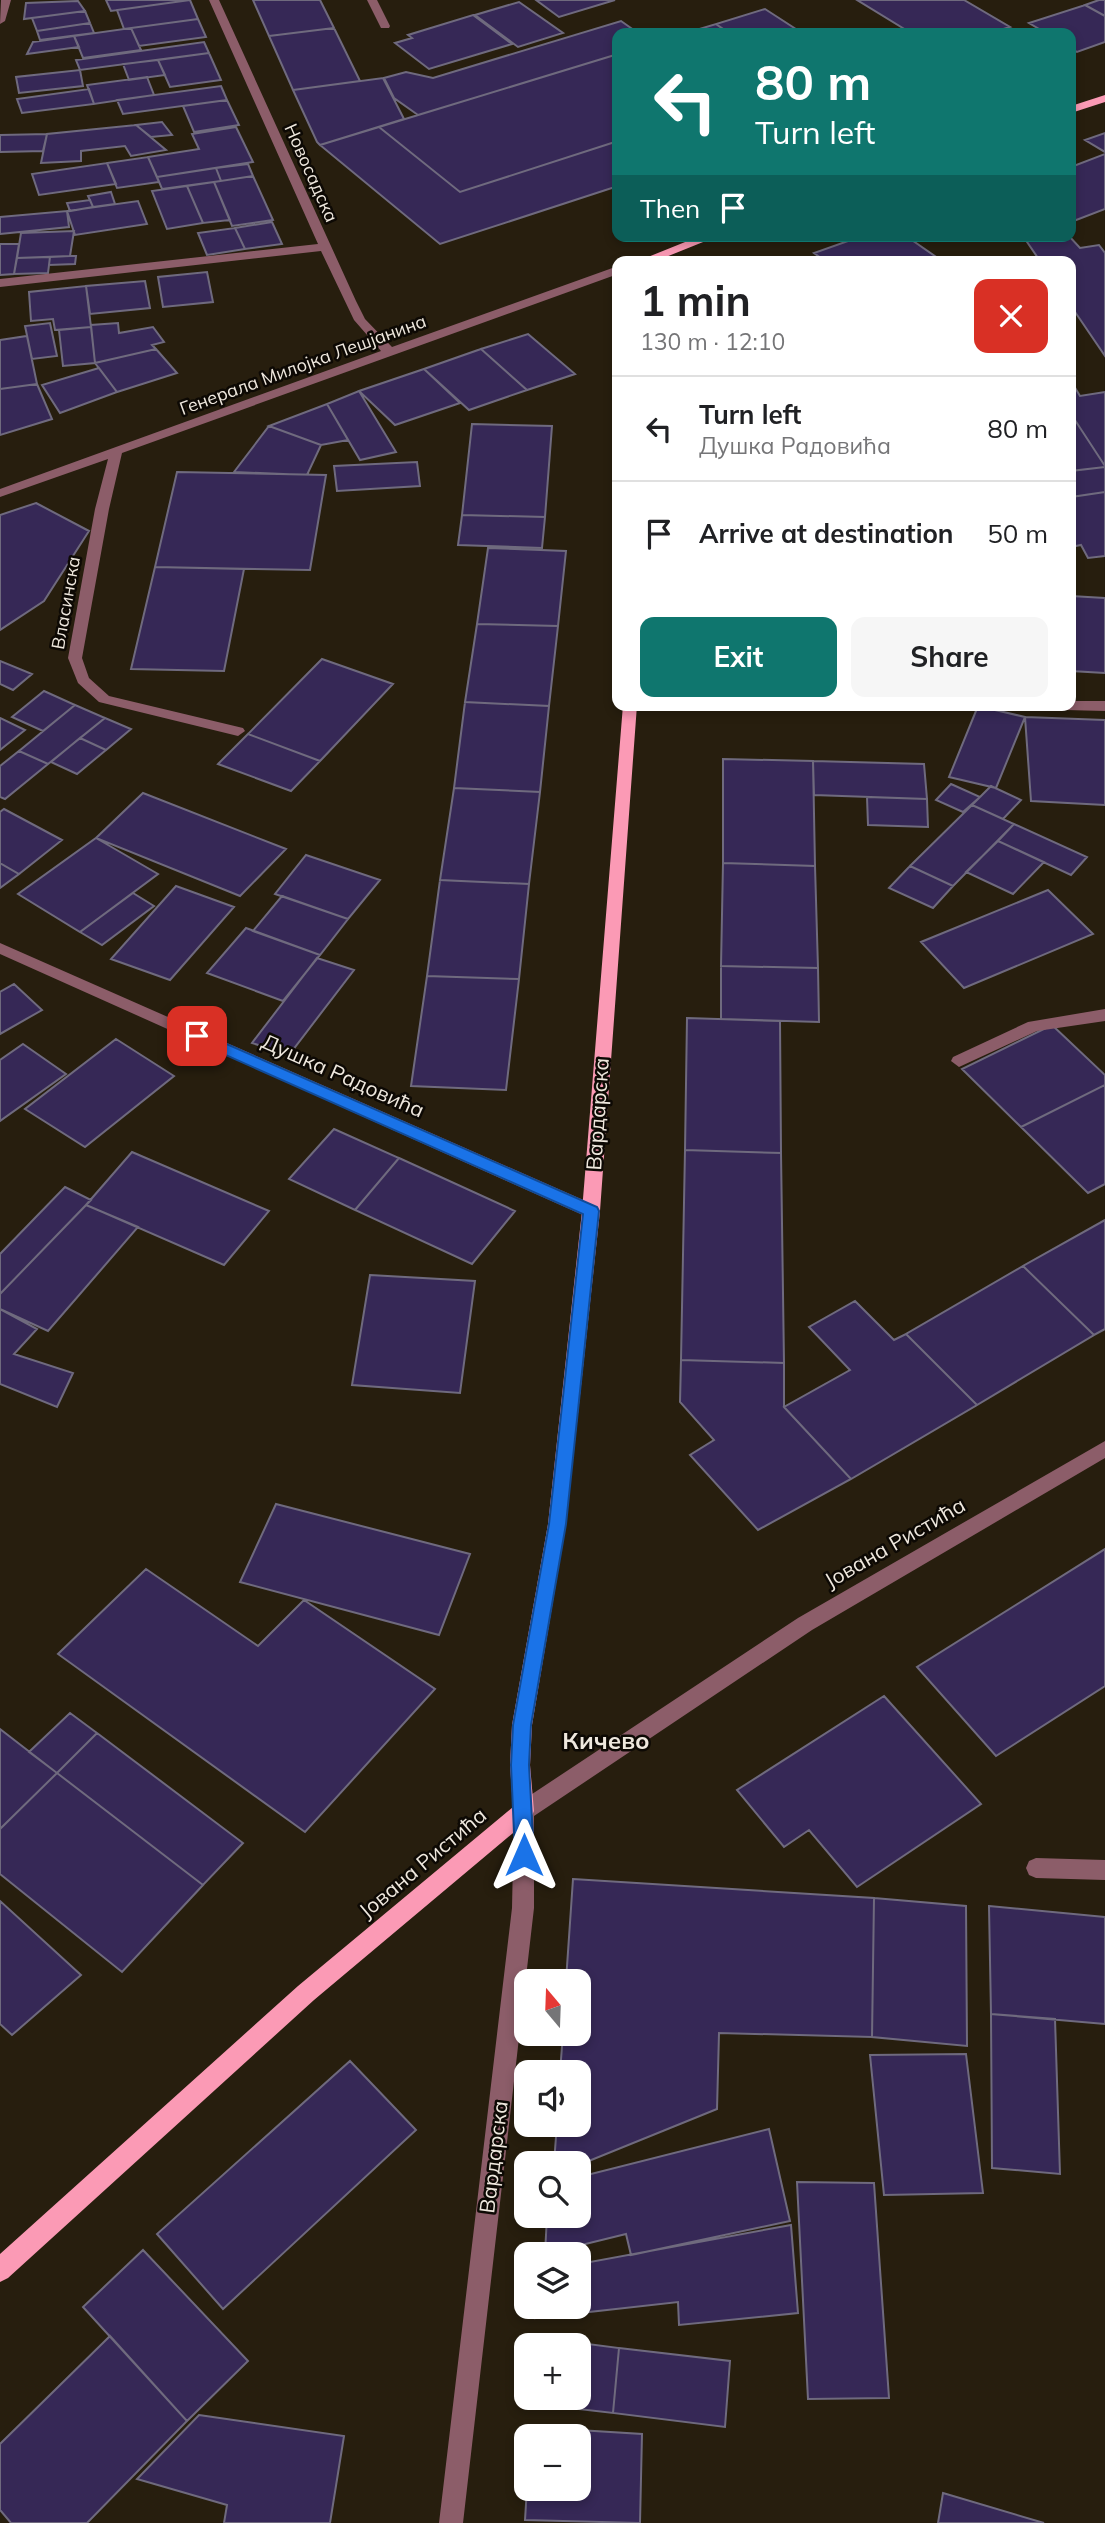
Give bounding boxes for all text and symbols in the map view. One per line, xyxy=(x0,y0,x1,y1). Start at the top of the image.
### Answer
text: 80 m xyxy=(755,51,871,112)
icon: left xyxy=(640,56,731,147)
text: Turn left xyxy=(755,112,875,152)
street label: Новосадска xyxy=(279,120,343,226)
icon: arrive xyxy=(714,189,752,227)
text: Then xyxy=(640,192,700,225)
text: 1 min xyxy=(640,274,751,327)
button: close xyxy=(974,279,1048,353)
street label: Генерала Милојка Лешјанина xyxy=(176,309,429,420)
text: 130 m · 12:10 xyxy=(640,327,785,356)
text: Turn left xyxy=(699,398,801,431)
icon: left xyxy=(640,410,678,448)
text: 80 m xyxy=(987,412,1048,445)
text: Душка Радовића xyxy=(699,431,891,460)
icon: arrive xyxy=(640,515,678,553)
text: Arrive at destination xyxy=(699,517,954,550)
text: 50 m xyxy=(987,517,1048,550)
street label: Власинска xyxy=(46,555,85,651)
button: Exit xyxy=(640,617,837,697)
button: Share xyxy=(851,617,1048,697)
pin xyxy=(167,1006,227,1066)
icon: arrive xyxy=(178,1017,216,1055)
street label: Душка Радовића xyxy=(258,1028,429,1123)
street label: Вардарска xyxy=(580,1057,614,1171)
street label: Јована Ристића xyxy=(819,1491,970,1593)
district label: Кичево xyxy=(562,1725,650,1755)
street label: Јована Ристића xyxy=(353,1801,491,1923)
position arrow xyxy=(487,1818,561,1892)
north arrow xyxy=(514,1969,592,2046)
map controls xyxy=(514,1969,591,2501)
button: sound xyxy=(514,2060,591,2137)
street label: Вардарска xyxy=(473,2099,513,2215)
button: search xyxy=(514,2151,591,2228)
button: layers xyxy=(514,2242,591,2319)
button: + xyxy=(514,2333,591,2410)
button: − xyxy=(514,2424,591,2501)

